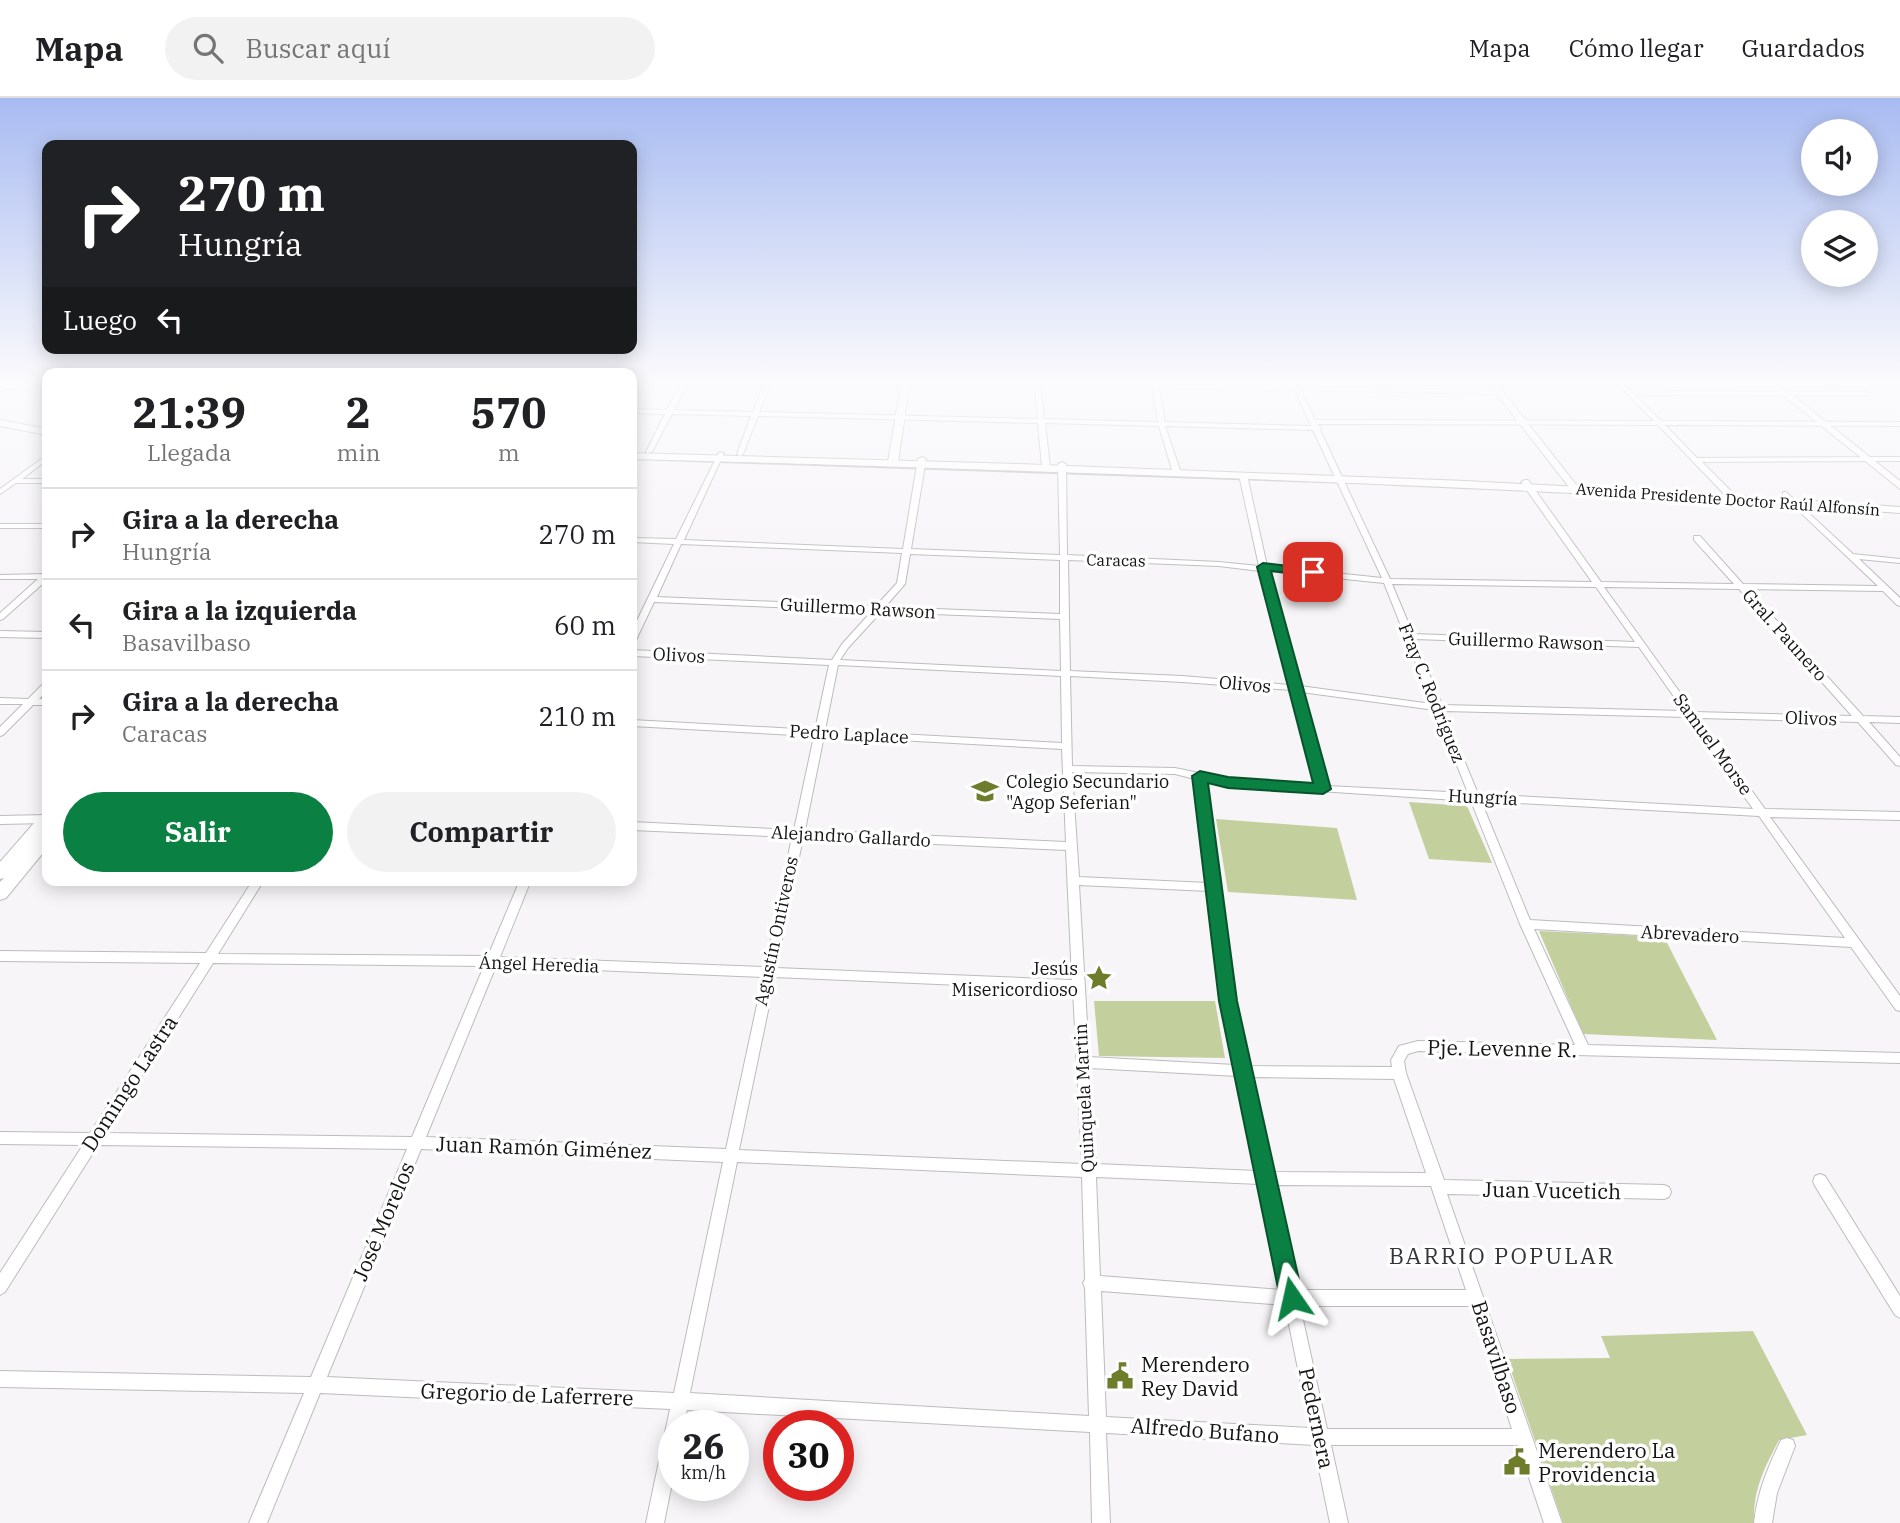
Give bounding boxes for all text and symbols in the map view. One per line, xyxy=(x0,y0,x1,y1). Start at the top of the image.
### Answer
search box xyxy=(165,17,655,80)
text: Mapa xyxy=(35,27,123,70)
icon: search xyxy=(189,29,227,67)
text: Buscar aquí xyxy=(245,31,391,65)
text: Mapa xyxy=(1469,32,1531,64)
text: Cómo llegar xyxy=(1569,32,1704,64)
text: Guardados xyxy=(1742,32,1865,64)
map controls xyxy=(1801,119,1878,287)
button: sound xyxy=(1801,119,1878,196)
text: 270 m xyxy=(178,161,325,224)
icon: right xyxy=(63,168,154,259)
button: layers xyxy=(1801,210,1878,287)
text: Hungría xyxy=(178,223,303,265)
icon: left xyxy=(151,301,189,339)
text: Luego xyxy=(63,303,137,337)
text: 21:39 xyxy=(132,385,246,440)
text: 2 xyxy=(346,385,371,440)
text: 570 xyxy=(471,385,546,440)
text: Llegada xyxy=(147,437,231,467)
text: min xyxy=(337,437,380,467)
text: m xyxy=(498,437,520,467)
street label: Avenida Presidente Doctor Raúl Alfonsín xyxy=(1575,478,1881,520)
text: Gira a la derecha xyxy=(122,502,339,536)
icon: right xyxy=(63,515,101,553)
text: 270 m xyxy=(538,517,616,551)
text: Hungría xyxy=(122,536,212,566)
pin xyxy=(1283,542,1343,602)
street label: Caracas xyxy=(1086,549,1146,571)
icon: arrive xyxy=(1294,553,1332,591)
street label: Gral. Paunero xyxy=(1737,584,1833,686)
street label: Guillermo Rawson xyxy=(780,592,936,624)
text: Gira a la izquierda xyxy=(122,593,357,627)
icon: left xyxy=(63,606,101,644)
text: 60 m xyxy=(554,608,616,642)
street label: Fray C. Rodríguez xyxy=(1394,620,1470,766)
text: Basavilbaso xyxy=(122,627,251,657)
street label: Guillermo Rawson xyxy=(1448,627,1604,655)
street label: Olivos xyxy=(652,642,706,668)
street label: Olivos xyxy=(1218,670,1272,698)
text: Gira a la derecha xyxy=(122,684,339,718)
street label: Samuel Morse xyxy=(1668,689,1758,799)
icon: right xyxy=(63,697,101,735)
text: 210 m xyxy=(538,699,616,733)
street label: Olivos xyxy=(1784,706,1838,730)
text: Caracas xyxy=(122,718,208,748)
street label: Pedro Laplace xyxy=(789,719,909,749)
place label: Colegio Secundario "Agop Seferian" xyxy=(1006,770,1169,814)
school or university icon: Colegio Secundario "Agop Seferian" xyxy=(970,776,1000,806)
street label: Hungría xyxy=(1447,784,1519,810)
button: Salir xyxy=(63,792,333,872)
button: Compartir xyxy=(347,792,616,872)
street label: Alejandro Gallardo xyxy=(771,820,931,852)
street label: Agustín Ontiveros xyxy=(749,854,803,1008)
street label: Abrevadero xyxy=(1640,920,1740,948)
street label: Ángel Heredia xyxy=(478,950,600,978)
place label: Jesús Misericordioso xyxy=(952,957,1078,1001)
place icon: Jesús Misericordioso xyxy=(1084,963,1114,993)
street label: Domingo Lastra xyxy=(75,1010,183,1156)
street label: Quinquela Martin xyxy=(1069,1023,1099,1173)
street label: Pje. Levenne R. xyxy=(1427,1033,1577,1063)
street label: Juan Ramón Giménez xyxy=(435,1129,653,1165)
street label: José Morelos xyxy=(345,1157,421,1285)
street label: Juan Vucetich xyxy=(1482,1175,1622,1205)
district label: BARRIO POPULAR xyxy=(1389,1240,1615,1270)
position arrow xyxy=(1255,1261,1329,1335)
street label: Basavilbaso xyxy=(1466,1297,1528,1417)
place label: Merendero Rey David xyxy=(1141,1350,1250,1402)
public building icon: Merendero Rey David xyxy=(1105,1361,1135,1391)
street label: Pedernera xyxy=(1293,1365,1341,1471)
street label: Gregorio de Laferrere xyxy=(420,1376,634,1412)
speed limit sign: 30 xyxy=(763,1410,854,1501)
street label: Alfredo Bufano xyxy=(1130,1411,1280,1449)
text: 26 xyxy=(682,1423,725,1469)
place label: Merendero La Providencia xyxy=(1538,1436,1676,1488)
public building icon: Merendero La Providencia xyxy=(1502,1447,1532,1477)
text: km/h xyxy=(681,1461,726,1484)

